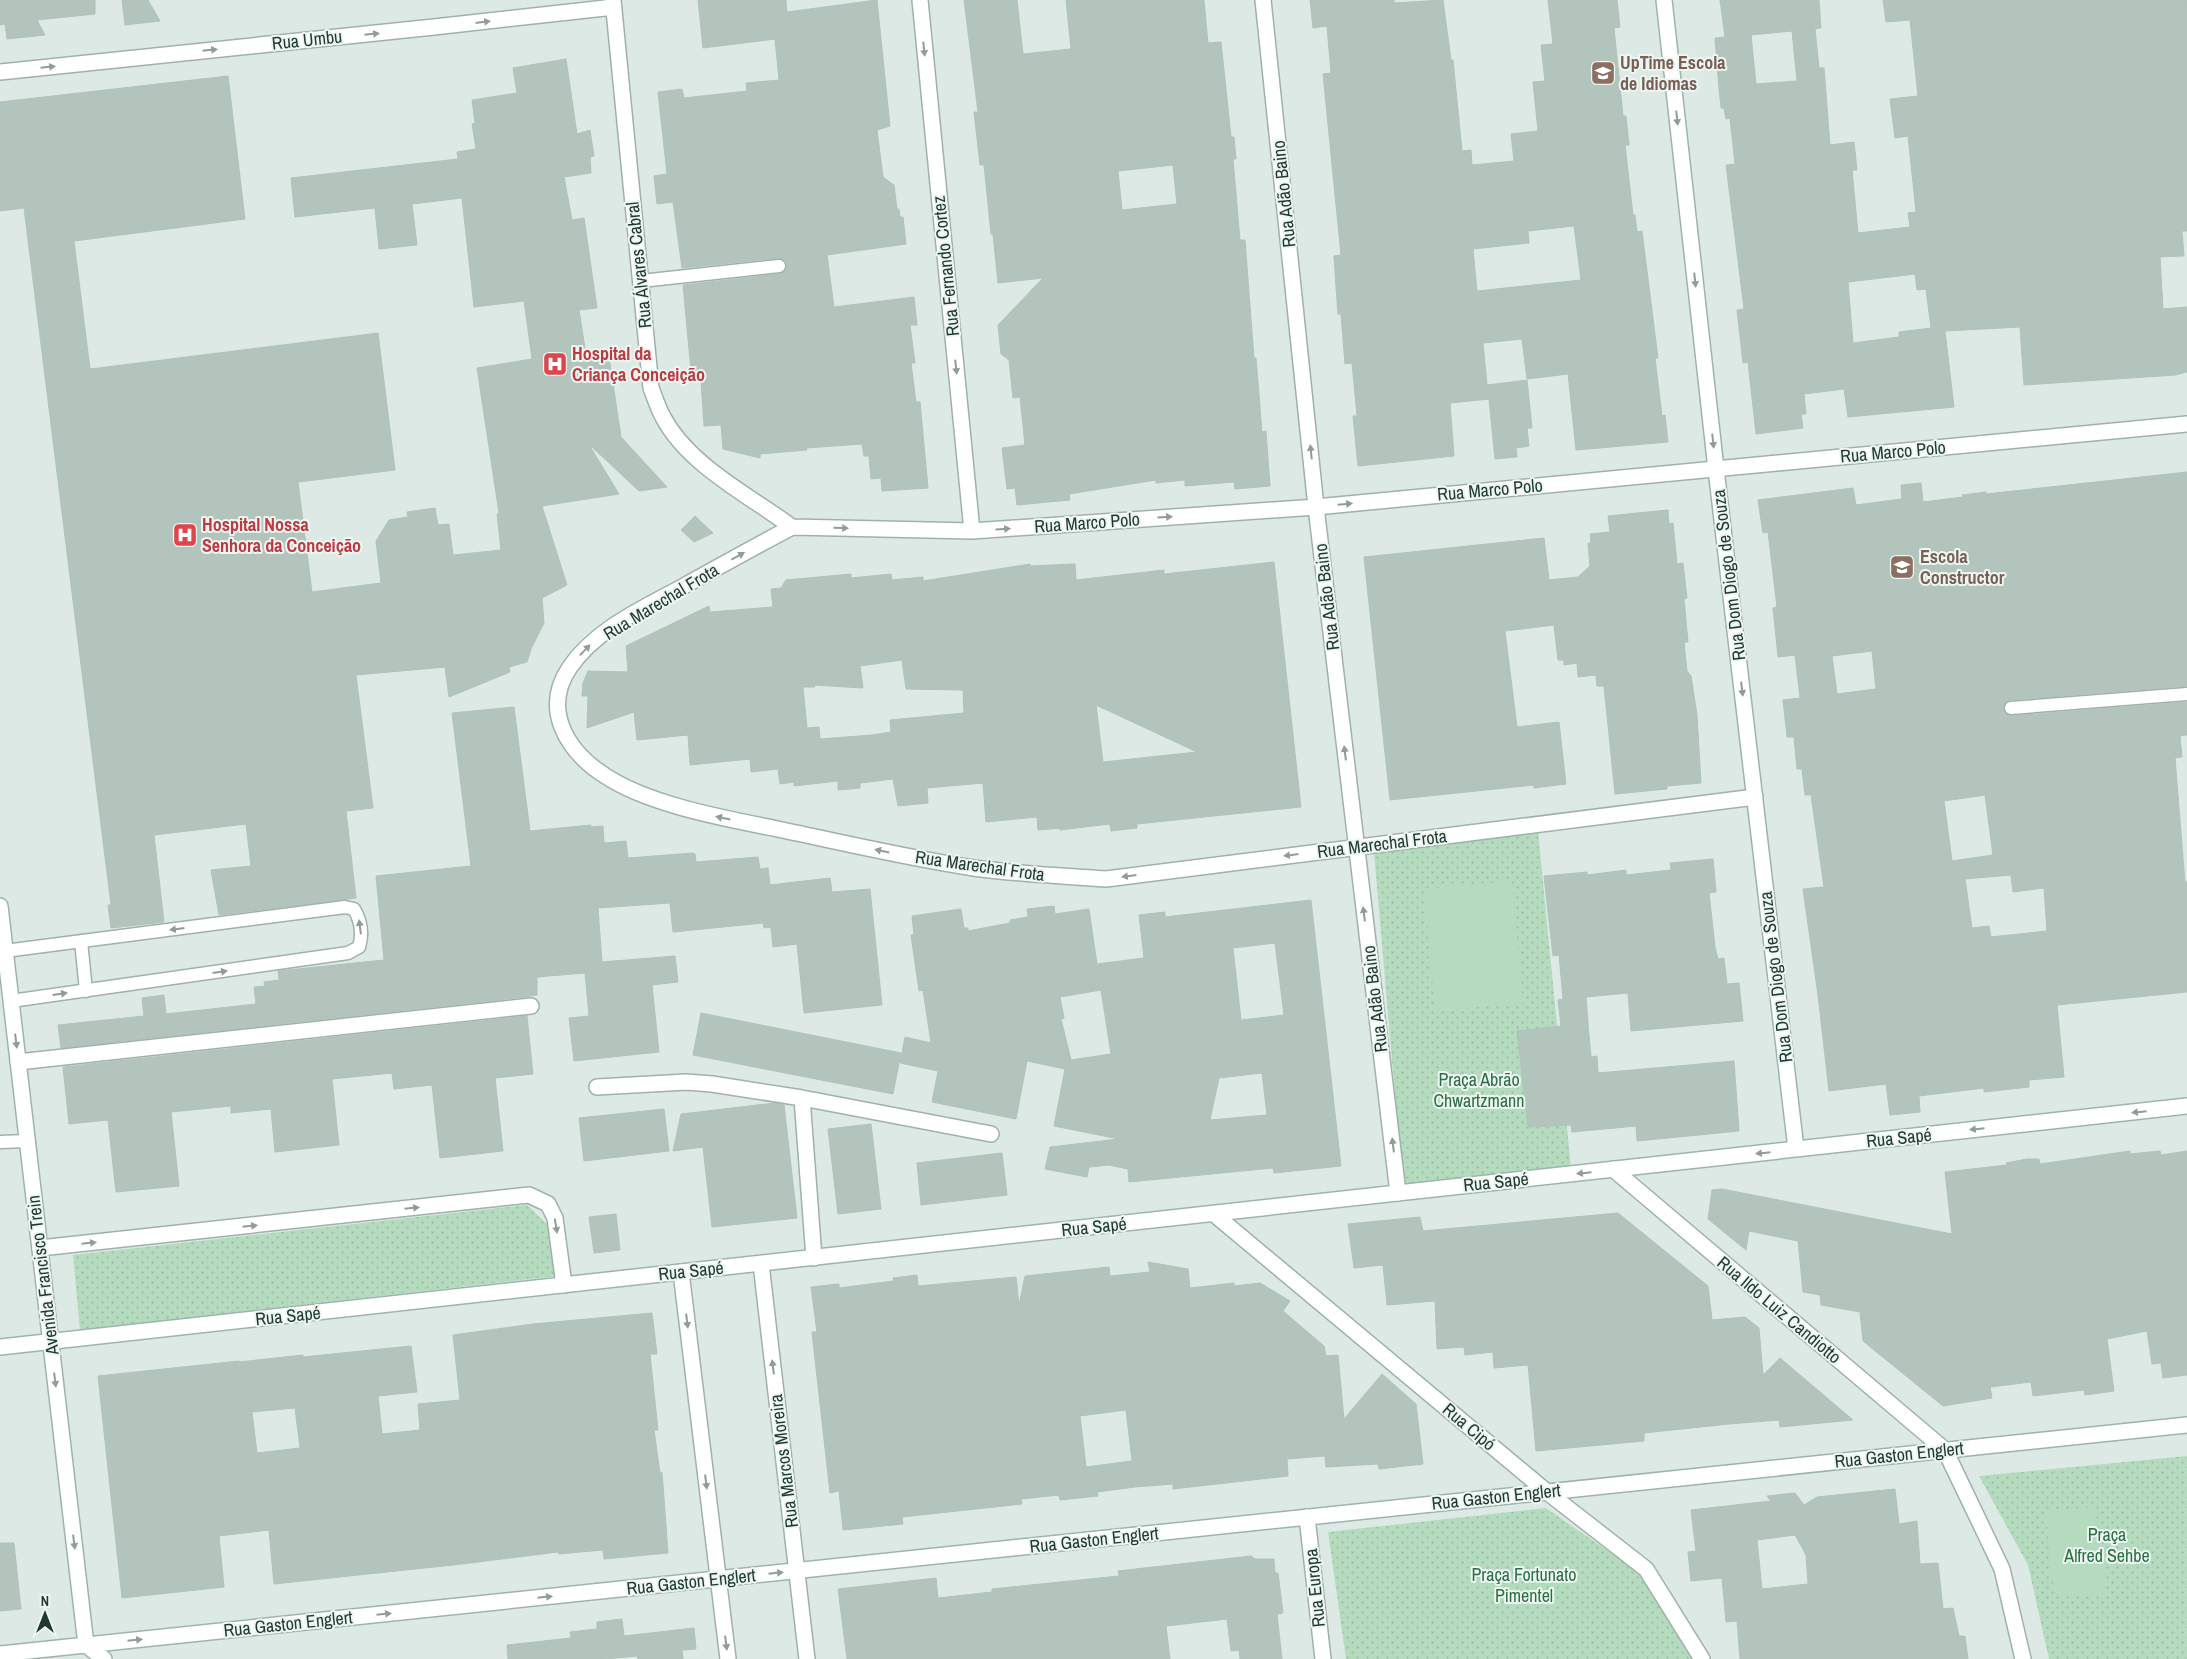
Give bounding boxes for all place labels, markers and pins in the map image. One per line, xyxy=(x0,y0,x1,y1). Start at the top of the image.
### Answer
place label: UpTime Escola de Idiomas xyxy=(1620,50,1726,96)
school or university icon: UpTime Escola de Idiomas xyxy=(1590,60,1616,86)
place label: Hospital da Criança Conceição xyxy=(572,341,705,387)
hospital icon: Hospital da Criança Conceição xyxy=(542,351,568,377)
place label: Hospital Nossa Senhora da Conceição xyxy=(202,512,361,558)
hospital icon: Hospital Nossa Senhora da Conceição xyxy=(172,522,198,548)
place label: Escola Constructor xyxy=(1920,544,2005,590)
school or university icon: Escola Constructor xyxy=(1889,554,1915,580)

